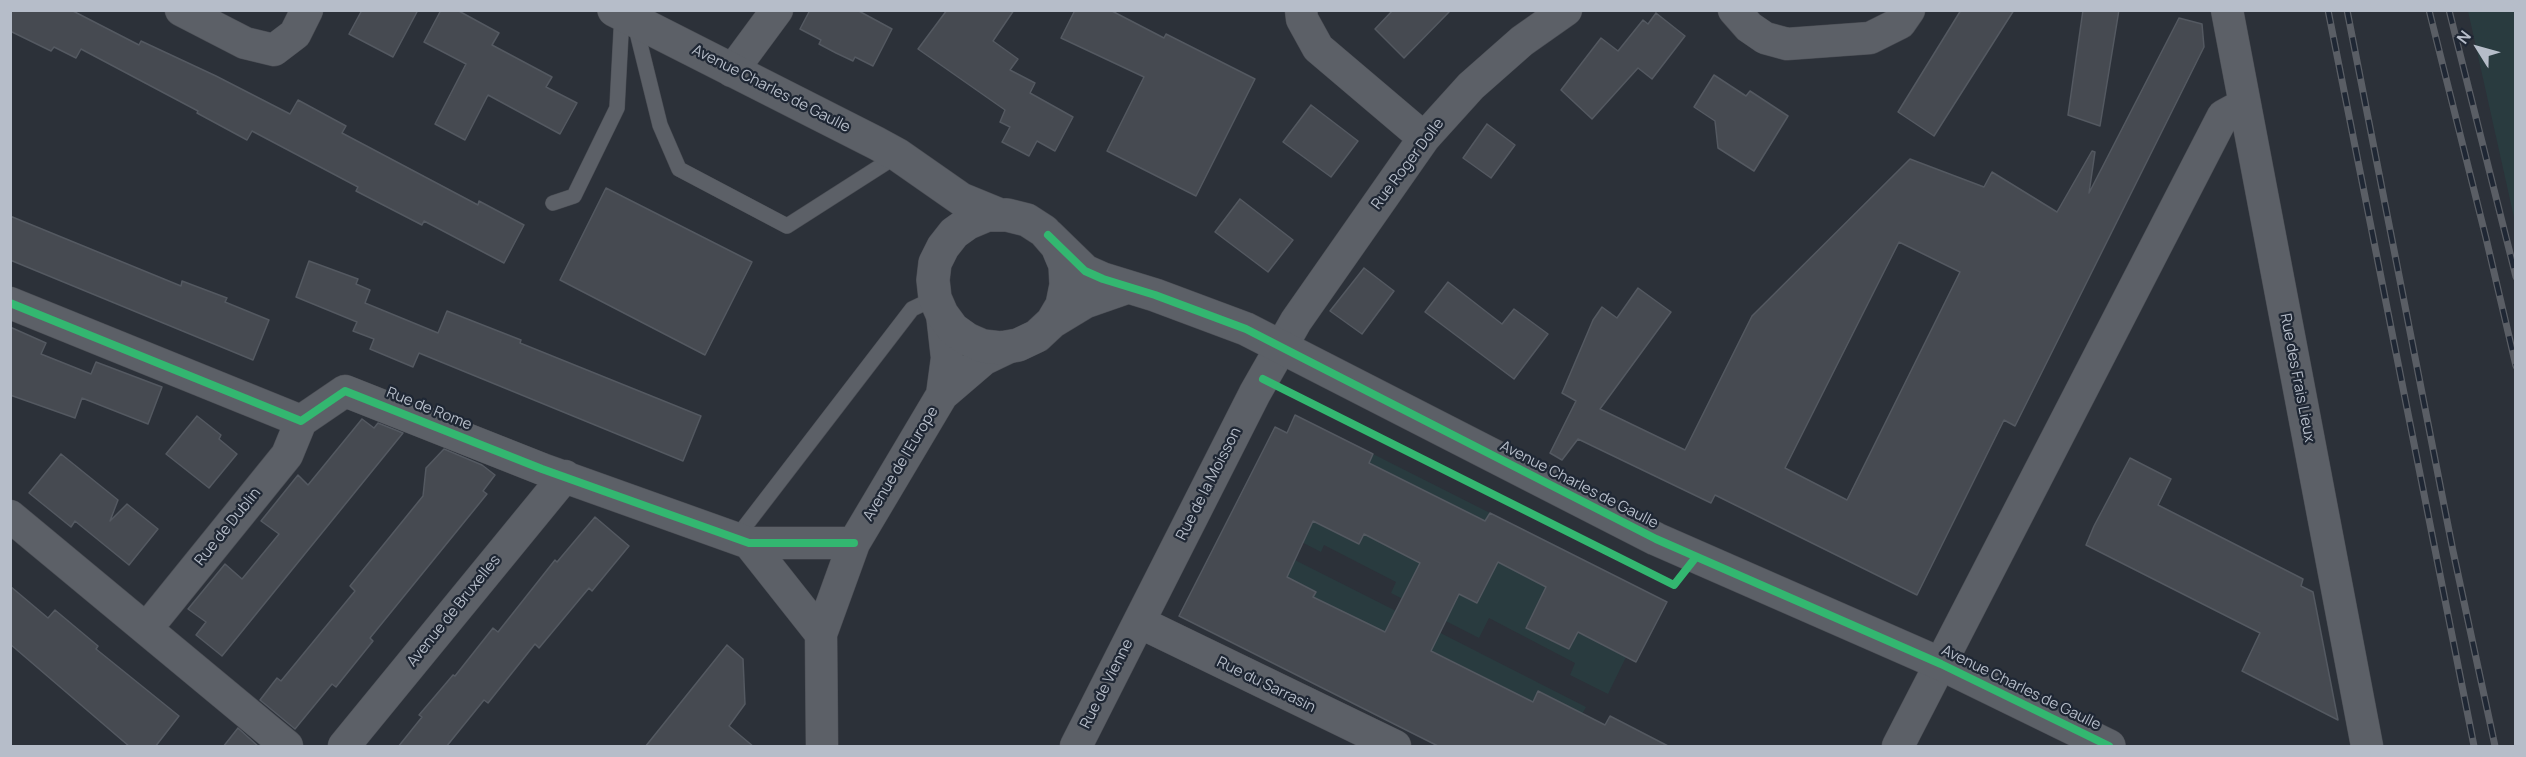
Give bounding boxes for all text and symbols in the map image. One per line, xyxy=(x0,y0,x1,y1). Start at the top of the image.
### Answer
north arrow xyxy=(2448,18,2508,78)
text: N xyxy=(2451,26,2476,48)
street label: Avenue Charles de Gaulle xyxy=(689,41,853,137)
street label: Rue Roger Dolle xyxy=(1368,115,1448,213)
street label: Rue des Frais Lieux xyxy=(2276,312,2318,444)
street label: Rue de Rome xyxy=(384,384,474,434)
street label: Avenue de l'Europe xyxy=(860,403,942,525)
street label: Rue de la Moisson xyxy=(1173,425,1245,543)
street label: Avenue Charles de Gaulle xyxy=(1497,437,1661,533)
street label: Rue de Dublin xyxy=(191,485,265,569)
street label: Avenue de Bruxelles xyxy=(403,552,505,670)
street label: Rue de Vienne xyxy=(1077,636,1137,732)
street label: Avenue Charles de Gaulle xyxy=(1938,642,2104,734)
street label: Rue du Sarrasin xyxy=(1214,653,1318,717)

